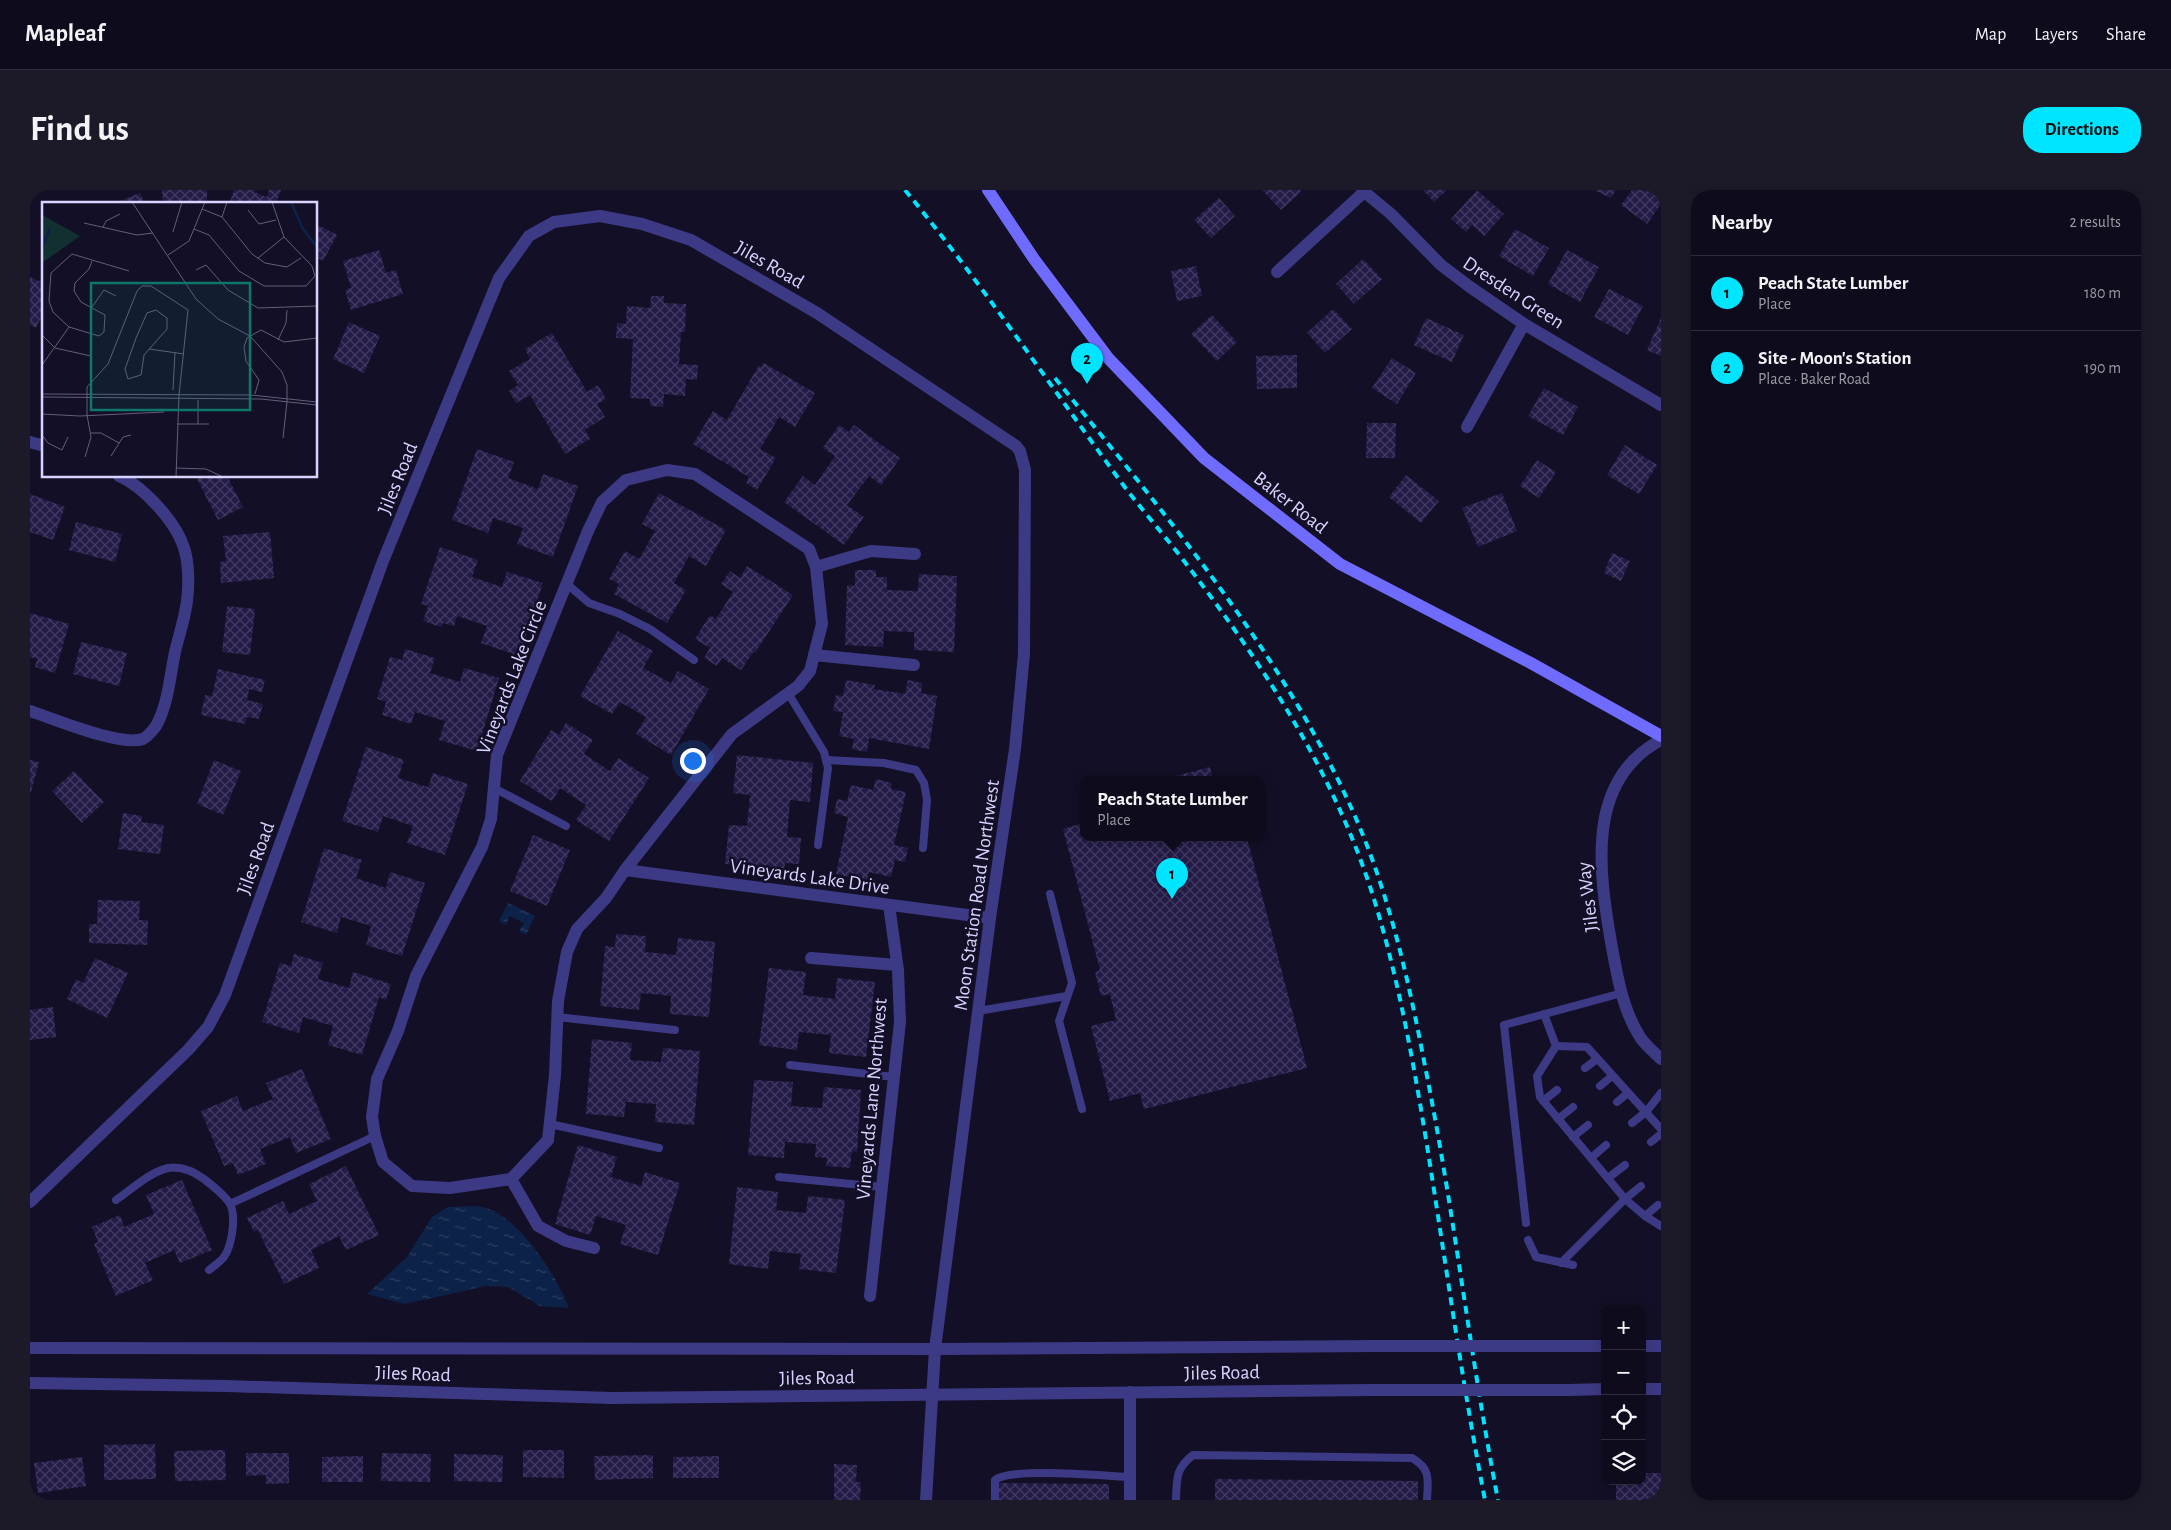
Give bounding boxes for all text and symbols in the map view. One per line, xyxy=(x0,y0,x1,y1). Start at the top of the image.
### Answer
text: Mapleaf xyxy=(25,22,105,46)
text: Map xyxy=(1975,26,2006,44)
text: Layers xyxy=(2034,26,2078,44)
text: Share xyxy=(2106,26,2146,44)
button: Directions xyxy=(2023,107,2141,153)
text: Find us xyxy=(30,112,129,147)
inset map xyxy=(42,202,318,478)
text: Nearby xyxy=(1711,212,1772,233)
text: 2 results xyxy=(2069,214,2121,230)
street label: Jiles Road xyxy=(732,237,807,292)
street label: Dresden Green xyxy=(1459,253,1568,333)
text: Peach State Lumber xyxy=(1758,274,1908,293)
text: 1 xyxy=(1724,285,1730,301)
text: 180 m xyxy=(2084,285,2121,301)
text: Place xyxy=(1758,296,1791,312)
pin: 2 xyxy=(1071,343,1103,384)
text: Site - Moon's Station xyxy=(1758,349,1911,368)
text: 2 xyxy=(1723,360,1731,376)
text: 190 m xyxy=(2084,360,2121,376)
text: Place · Baker Road xyxy=(1758,371,1870,387)
street label: Jiles Road xyxy=(374,440,421,517)
street label: Baker Road xyxy=(1250,468,1331,538)
street label: Vineyards Lake Circle xyxy=(473,598,550,757)
your location xyxy=(680,748,706,774)
popup xyxy=(1080,776,1265,841)
street label: Moon Station Road Northwest xyxy=(951,778,1003,1012)
text: Peach State Lumber xyxy=(1097,790,1248,809)
text: Place xyxy=(1097,812,1131,828)
street label: Jiles Road xyxy=(234,819,278,897)
street label: Vineyards Lake Drive xyxy=(729,856,891,898)
pin: 1 xyxy=(1156,858,1188,899)
street label: Jiles Way xyxy=(1574,860,1602,933)
street label: Vineyards Lane Northwest xyxy=(853,997,891,1201)
map controls xyxy=(1601,1305,1646,1485)
button: + xyxy=(1601,1305,1646,1350)
button: − xyxy=(1601,1350,1646,1395)
street label: Jiles Road xyxy=(1184,1362,1260,1384)
street label: Jiles Road xyxy=(375,1363,451,1385)
street label: Jiles Road xyxy=(779,1367,855,1389)
button: locate xyxy=(1601,1395,1646,1440)
button: layers xyxy=(1601,1440,1646,1485)

